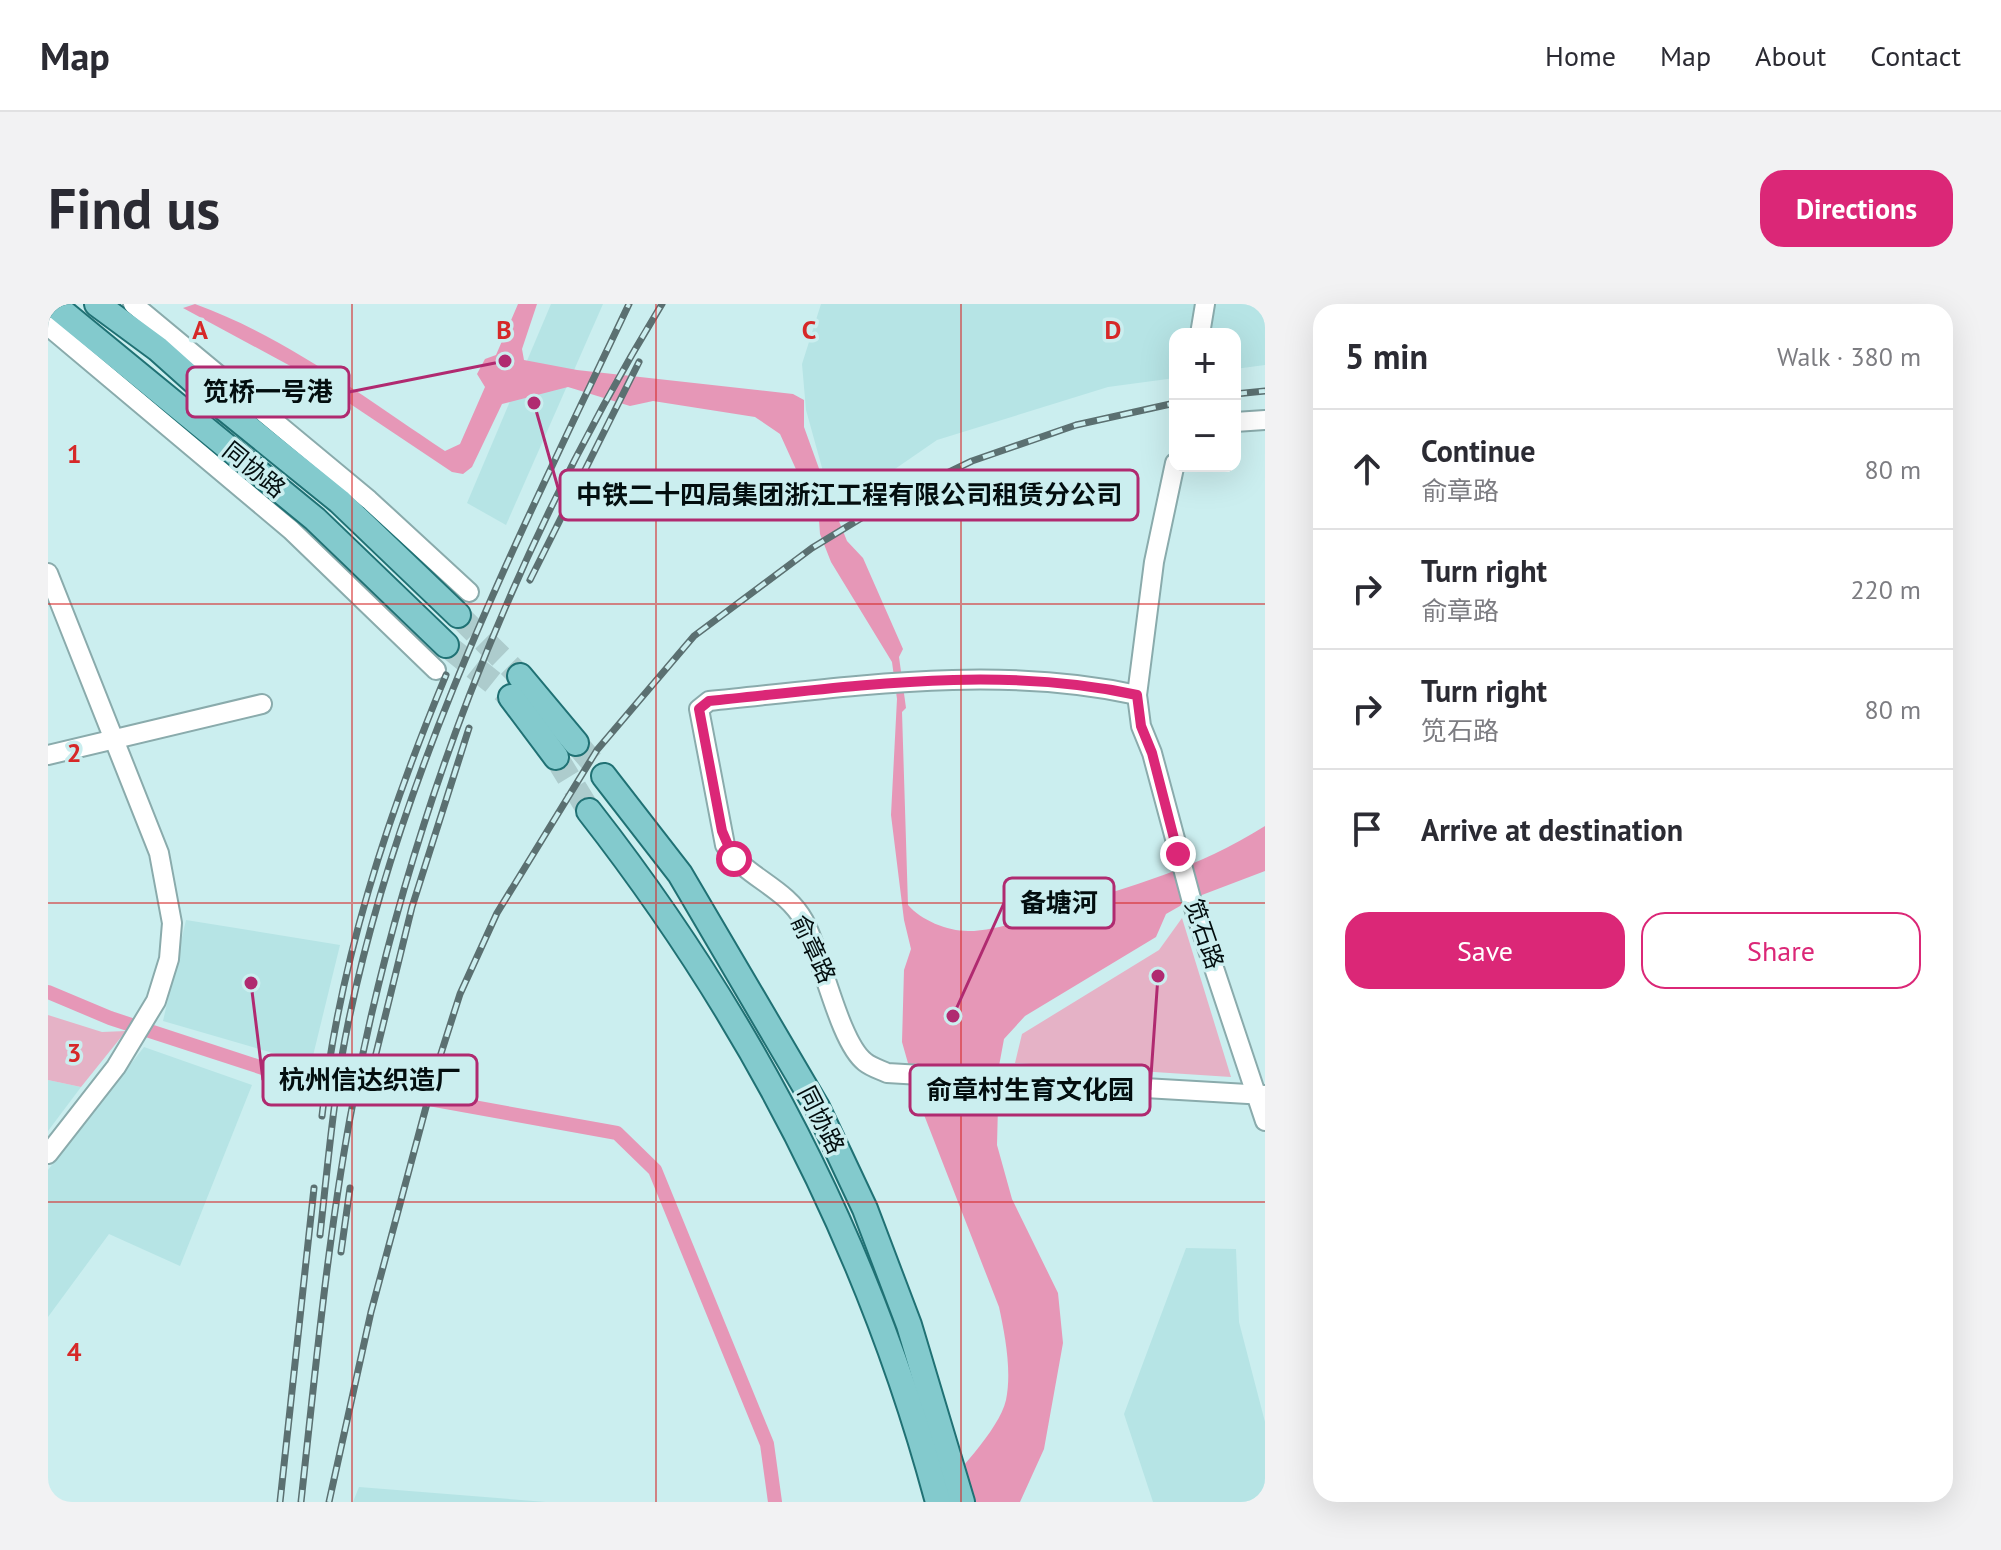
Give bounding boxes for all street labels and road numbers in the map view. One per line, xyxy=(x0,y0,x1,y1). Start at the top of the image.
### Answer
street label: 同协路 xyxy=(217,435,292,504)
street label: 笕石路 xyxy=(1178,895,1231,973)
street label: 俞章路 xyxy=(784,910,843,988)
street label: 同协路 xyxy=(791,1081,852,1159)

